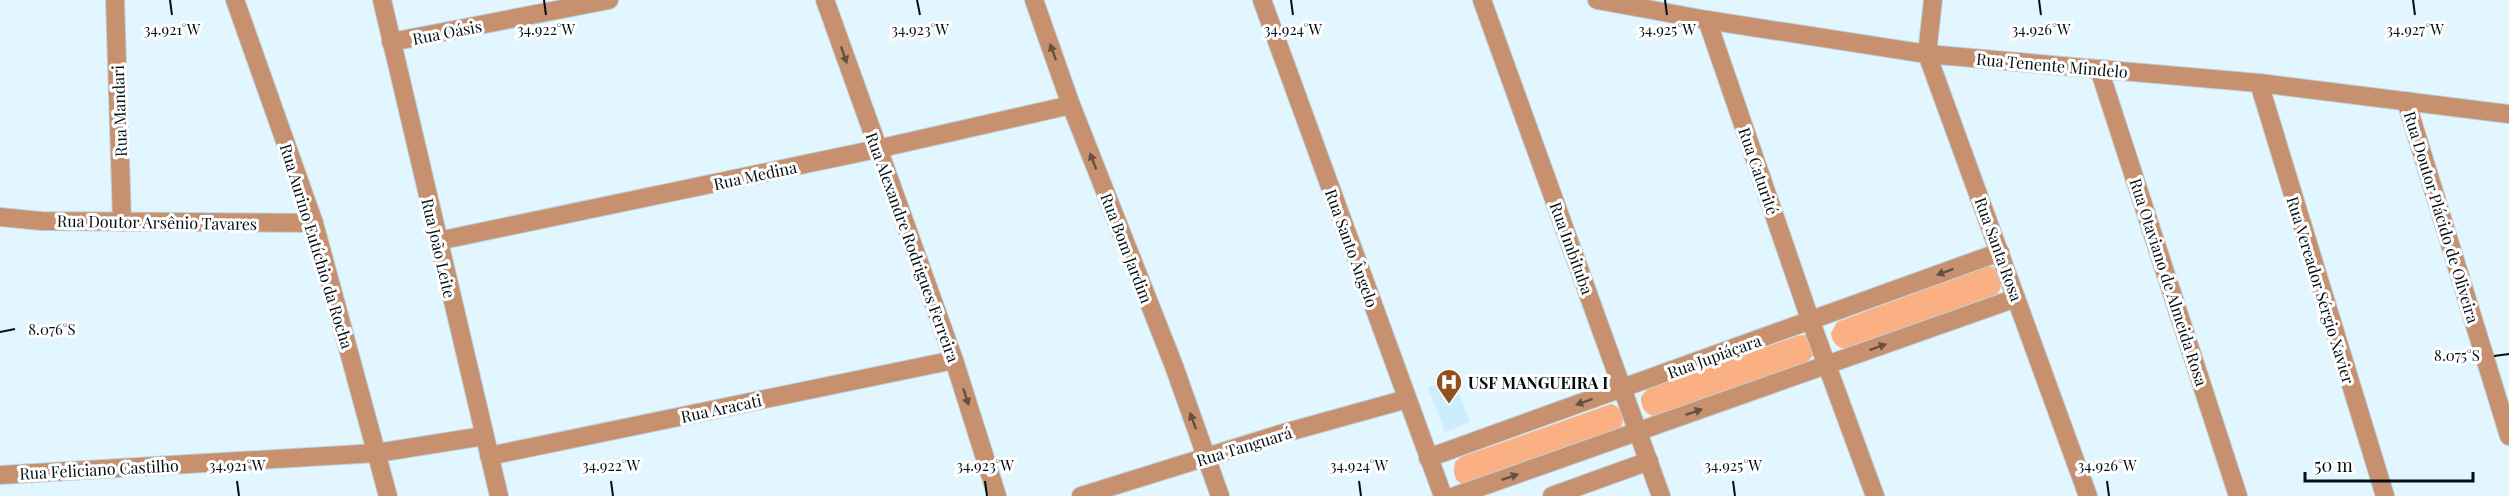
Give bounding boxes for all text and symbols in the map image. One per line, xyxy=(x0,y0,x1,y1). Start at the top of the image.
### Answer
street label: Rua Oásis xyxy=(411,15,483,49)
text: 34.921°W xyxy=(144,19,201,39)
text: 34.922°W xyxy=(517,19,576,39)
text: 34.923°W xyxy=(891,19,949,39)
text: 34.924°W xyxy=(1264,19,1323,39)
text: 34.925°W xyxy=(1638,19,1696,39)
text: 34.926°W xyxy=(2012,19,2071,39)
text: 34.927°W xyxy=(2386,19,2444,39)
one-way arrow xyxy=(1047,43,1057,61)
one-way arrow xyxy=(840,46,850,64)
street label: Rua Tenente Mindelo xyxy=(1975,48,2129,82)
street label: Rua Mandari xyxy=(107,64,131,157)
street label: Rua Doutor Plácido de Oliveira xyxy=(2400,109,2484,325)
street label: Rua Caturité xyxy=(1734,125,1784,217)
street label: Rua Alexandre Rodrigues Ferreira xyxy=(862,129,964,365)
street label: Rua Aurino Eutíchio da Rocha xyxy=(276,141,358,351)
one-way arrow xyxy=(1088,152,1097,170)
street label: Rua Medina xyxy=(711,156,799,194)
street label: Rua Otaviano de Almeida Rosa xyxy=(2125,175,2213,389)
street label: Rua Santo Ângelo xyxy=(1321,186,1383,310)
street label: Rua Bom Jardim xyxy=(1096,190,1158,306)
street label: Rua Santa Rosa xyxy=(1970,194,2028,304)
street label: Rua Vereador Sérgio Xavier xyxy=(2282,194,2360,386)
street label: Rua João Leite xyxy=(417,196,461,300)
street label: Rua Imbituba xyxy=(1546,199,1598,297)
street label: Rua Doutor Arsênio Tavares xyxy=(57,210,257,234)
one-way arrow xyxy=(1936,268,1954,278)
text: 8.076°S xyxy=(28,319,76,339)
street label: Rua Jupiáçara xyxy=(1664,329,1764,383)
one-way arrow xyxy=(1869,342,1887,352)
text: 8.075°S xyxy=(2434,345,2480,365)
hospital icon: USF MANGUEIRA I xyxy=(1434,367,1464,405)
place label: USF MANGUEIRA I xyxy=(1468,372,1608,393)
one-way arrow xyxy=(962,388,971,406)
street label: Rua Aracati xyxy=(679,389,764,427)
one-way arrow xyxy=(1575,398,1593,408)
one-way arrow xyxy=(1685,406,1703,416)
one-way arrow xyxy=(1188,412,1198,430)
street label: Rua Tanguará xyxy=(1194,421,1294,471)
scale bar xyxy=(2305,445,2473,483)
text: 50 m xyxy=(2314,453,2353,477)
street label: Rua Feliciano Castilho xyxy=(19,454,179,484)
text: 34.921°W xyxy=(209,455,266,475)
text: 34.922°W xyxy=(582,455,641,475)
text: 34.923°W xyxy=(956,455,1014,475)
text: 34.924°W xyxy=(1330,455,1389,475)
text: 34.925°W xyxy=(1704,455,1762,475)
text: 34.926°W xyxy=(2078,455,2137,475)
one-way arrow xyxy=(1501,471,1519,481)

